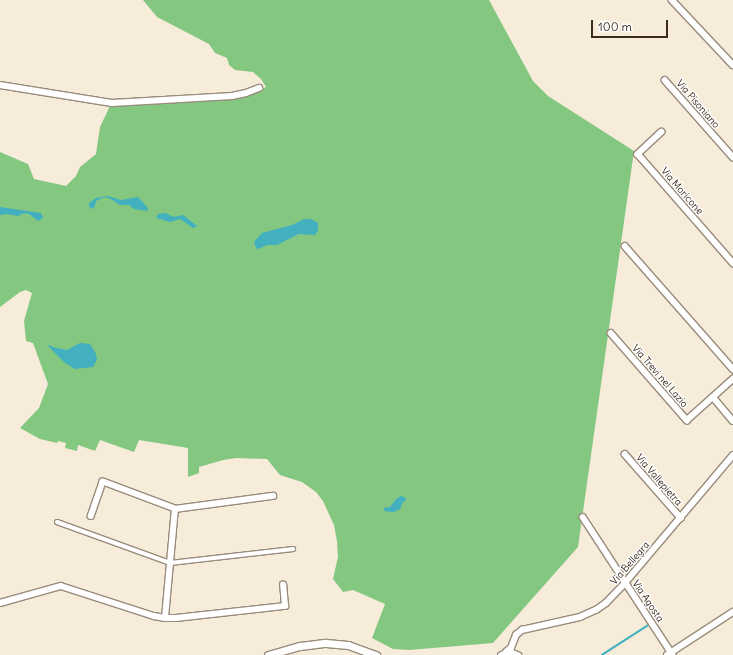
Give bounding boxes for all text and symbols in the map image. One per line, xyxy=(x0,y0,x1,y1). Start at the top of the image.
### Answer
scale bar xyxy=(593,12,670,38)
text: 100 m xyxy=(598,19,632,34)
street label: Via Pisoniano xyxy=(674,77,722,131)
street label: Via Moricone xyxy=(658,165,706,217)
street label: Via Trevi nel Lazio xyxy=(629,342,691,410)
street label: Via Vallepietra xyxy=(633,452,685,508)
street label: Via Bellegra xyxy=(608,539,652,587)
street label: Via Agosta xyxy=(630,578,666,624)

